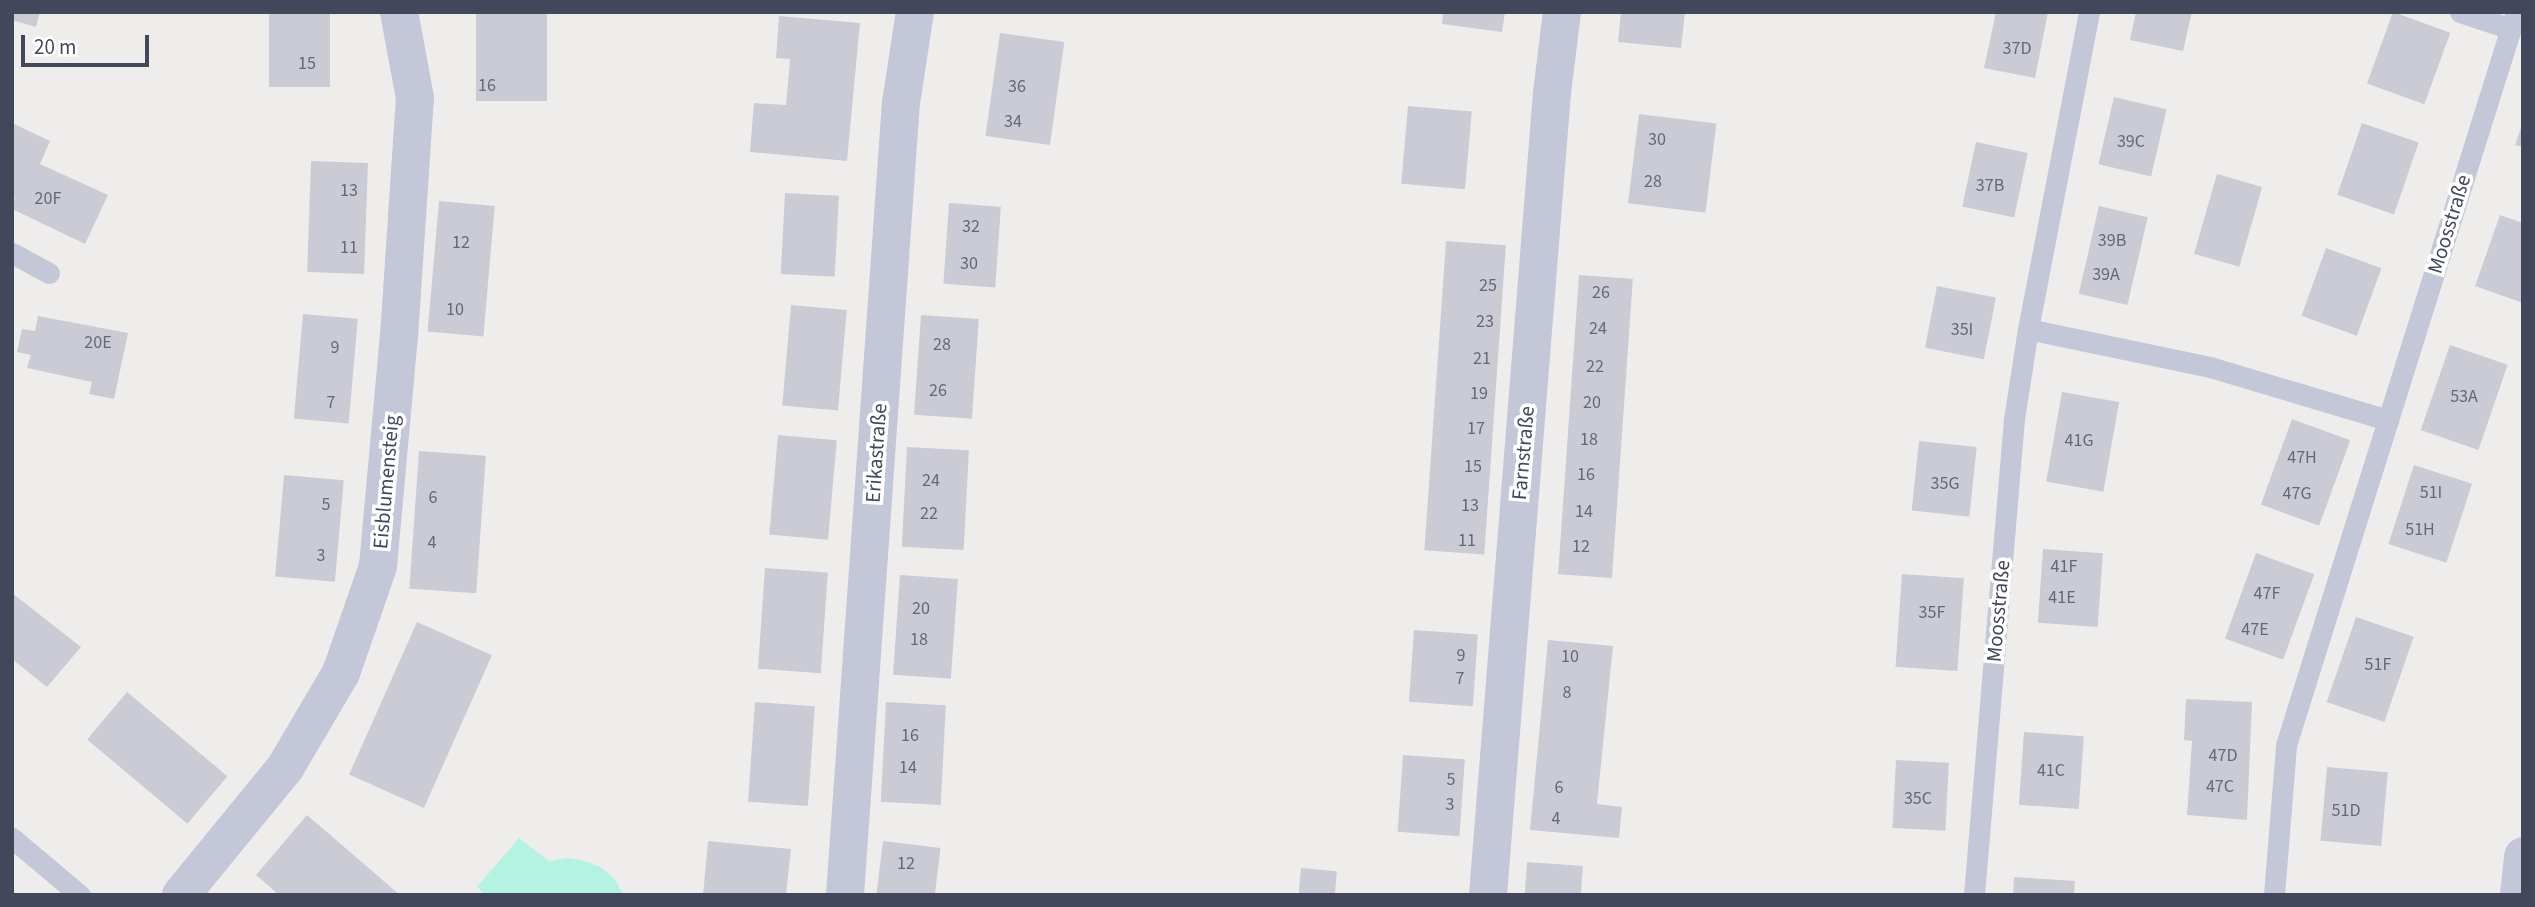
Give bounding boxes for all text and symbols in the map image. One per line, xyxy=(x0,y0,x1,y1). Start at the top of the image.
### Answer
scale bar xyxy=(24,21,152,65)
text: 20 m xyxy=(34,32,76,62)
house number: 37D xyxy=(2003,38,2031,60)
house number: 15 xyxy=(298,53,316,75)
house number: 16 xyxy=(478,75,496,97)
house number: 36 xyxy=(1008,76,1026,98)
house number: 34 xyxy=(1004,111,1022,133)
house number: 30 xyxy=(1648,129,1666,151)
house number: 39C xyxy=(2117,131,2145,153)
house number: 28 xyxy=(1644,171,1662,193)
street label: Moosstraße xyxy=(2422,171,2476,277)
house number: 37B xyxy=(1976,175,2004,197)
house number: 13 xyxy=(340,180,358,202)
house number: 20F xyxy=(35,188,61,210)
house number: 32 xyxy=(962,216,980,238)
house number: 39B xyxy=(2098,230,2126,252)
house number: 12 xyxy=(452,232,470,254)
house number: 11 xyxy=(340,237,358,259)
house number: 30 xyxy=(960,253,978,275)
house number: 39A xyxy=(2092,264,2120,286)
house number: 25 xyxy=(1479,275,1497,297)
house number: 26 xyxy=(1592,282,1610,304)
house number: 10 xyxy=(446,299,464,321)
house number: 23 xyxy=(1476,311,1494,333)
house number: 24 xyxy=(1589,318,1607,340)
house number: 35I xyxy=(1951,319,1973,341)
house number: 20E xyxy=(84,332,112,354)
house number: 28 xyxy=(933,334,951,356)
house number: 9 xyxy=(331,337,339,359)
house number: 21 xyxy=(1473,348,1491,370)
house number: 22 xyxy=(1586,356,1604,378)
house number: 26 xyxy=(929,380,947,402)
house number: 19 xyxy=(1470,383,1488,405)
house number: 53A xyxy=(2450,386,2478,408)
house number: 7 xyxy=(327,392,335,414)
house number: 20 xyxy=(1583,392,1601,414)
street label: Erikastraße xyxy=(860,402,892,504)
street label: Farnstraße xyxy=(1506,405,1540,501)
street label: Eisblumensteig xyxy=(368,414,404,550)
house number: 17 xyxy=(1467,418,1485,440)
house number: 18 xyxy=(1580,429,1598,451)
house number: 41G xyxy=(2065,430,2093,452)
house number: 47H xyxy=(2287,447,2317,469)
house number: 15 xyxy=(1464,456,1482,478)
house number: 16 xyxy=(1577,464,1595,486)
house number: 24 xyxy=(922,470,940,492)
house number: 35G xyxy=(1931,473,1959,495)
house number: 51I xyxy=(2420,482,2442,504)
house number: 47G xyxy=(2283,483,2311,505)
house number: 6 xyxy=(429,487,437,509)
house number: 5 xyxy=(322,494,330,516)
house number: 13 xyxy=(1461,495,1479,517)
house number: 14 xyxy=(1575,501,1593,523)
house number: 22 xyxy=(920,503,938,525)
house number: 51H xyxy=(2405,519,2435,541)
house number: 11 xyxy=(1458,530,1476,552)
house number: 4 xyxy=(428,532,436,554)
house number: 12 xyxy=(1572,536,1590,558)
house number: 3 xyxy=(317,545,325,567)
house number: 41F xyxy=(2051,556,2077,578)
street label: Moosstraße xyxy=(1981,559,2015,663)
house number: 47F xyxy=(2254,583,2280,605)
house number: 41E xyxy=(2048,587,2076,609)
house number: 20 xyxy=(912,598,930,620)
house number: 35F xyxy=(1919,602,1945,624)
house number: 47E xyxy=(2241,619,2269,641)
house number: 18 xyxy=(910,629,928,651)
house number: 9 xyxy=(1457,645,1465,667)
house number: 10 xyxy=(1561,646,1579,668)
house number: 51F xyxy=(2365,654,2391,676)
house number: 7 xyxy=(1456,668,1464,690)
house number: 8 xyxy=(1563,682,1571,704)
house number: 16 xyxy=(901,725,919,747)
house number: 47D xyxy=(2209,745,2237,767)
house number: 14 xyxy=(899,757,917,779)
house number: 41C xyxy=(2037,760,2065,782)
house number: 5 xyxy=(1447,769,1455,791)
house number: 47C xyxy=(2206,776,2234,798)
house number: 6 xyxy=(1555,777,1563,799)
house number: 35C xyxy=(1904,788,1932,810)
house number: 3 xyxy=(1446,794,1454,816)
house number: 51D xyxy=(2332,800,2360,822)
house number: 4 xyxy=(1552,808,1560,830)
house number: 12 xyxy=(897,853,915,875)

